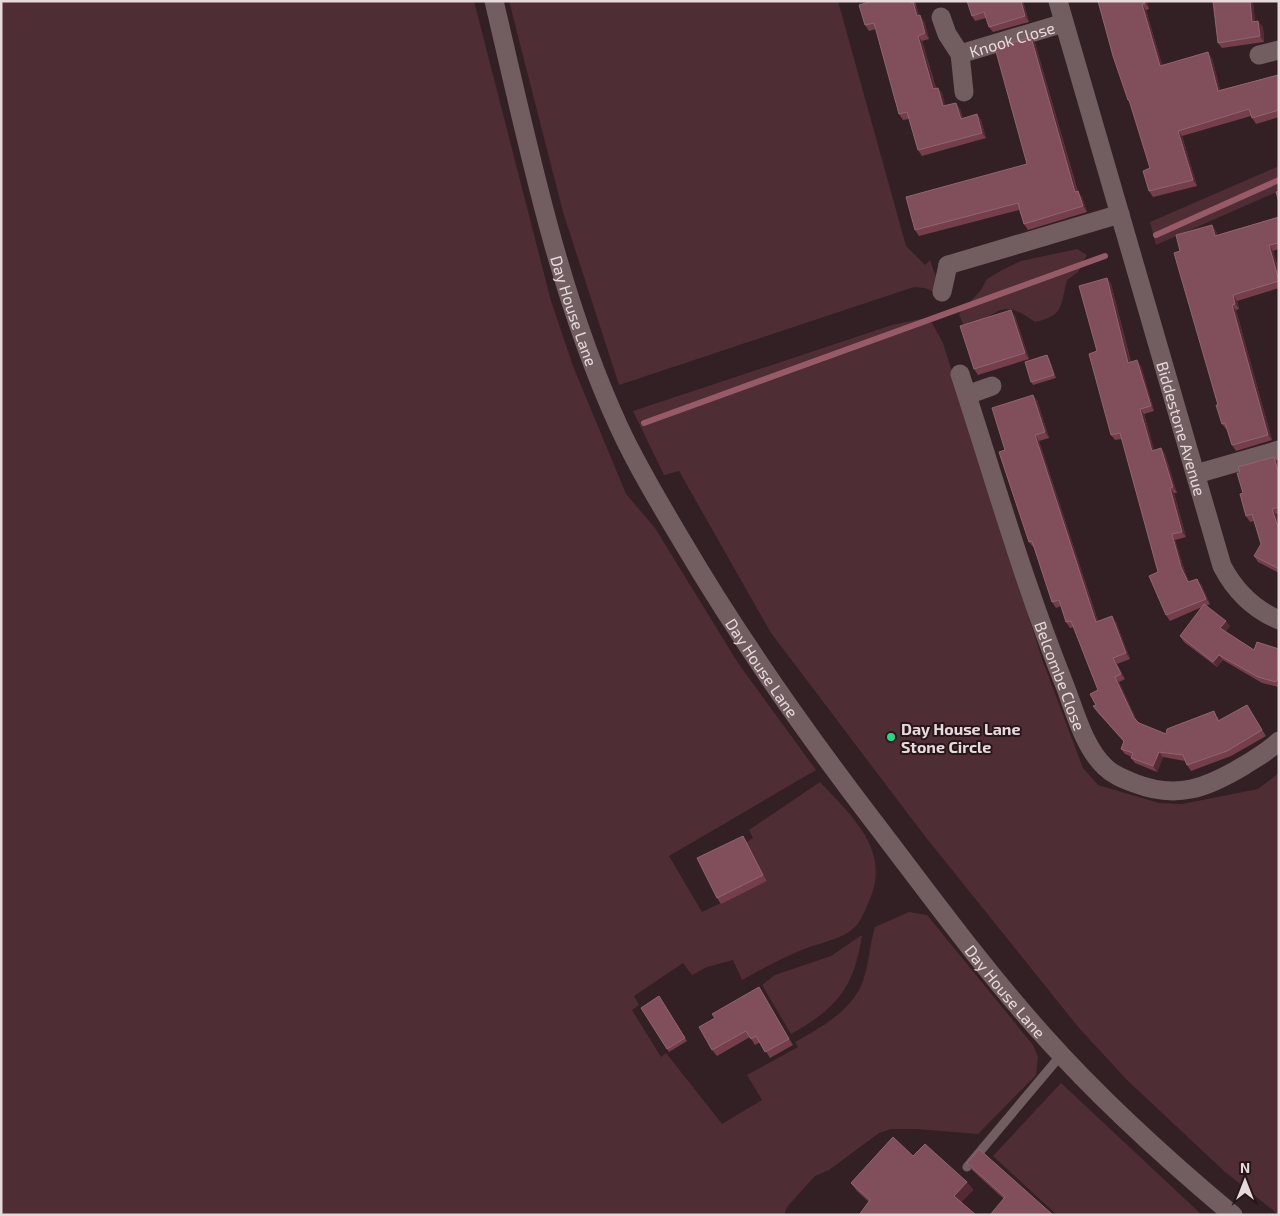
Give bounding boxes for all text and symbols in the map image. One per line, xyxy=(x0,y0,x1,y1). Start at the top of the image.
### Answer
street label: Knook Close xyxy=(967,17,1057,60)
street label: Day House Lane xyxy=(548,253,602,368)
street label: Biddestone Avenue xyxy=(1154,359,1211,498)
street label: Day House Lane xyxy=(722,614,803,720)
street label: Belcombe Close xyxy=(1032,618,1090,733)
place label: Day House Lane Stone Circle xyxy=(901,719,1020,756)
marker: Day House Lane Stone Circle xyxy=(885,731,897,743)
street label: Day House Lane xyxy=(962,941,1050,1041)
north arrow xyxy=(1220,1156,1270,1206)
text: N xyxy=(1240,1159,1250,1176)

